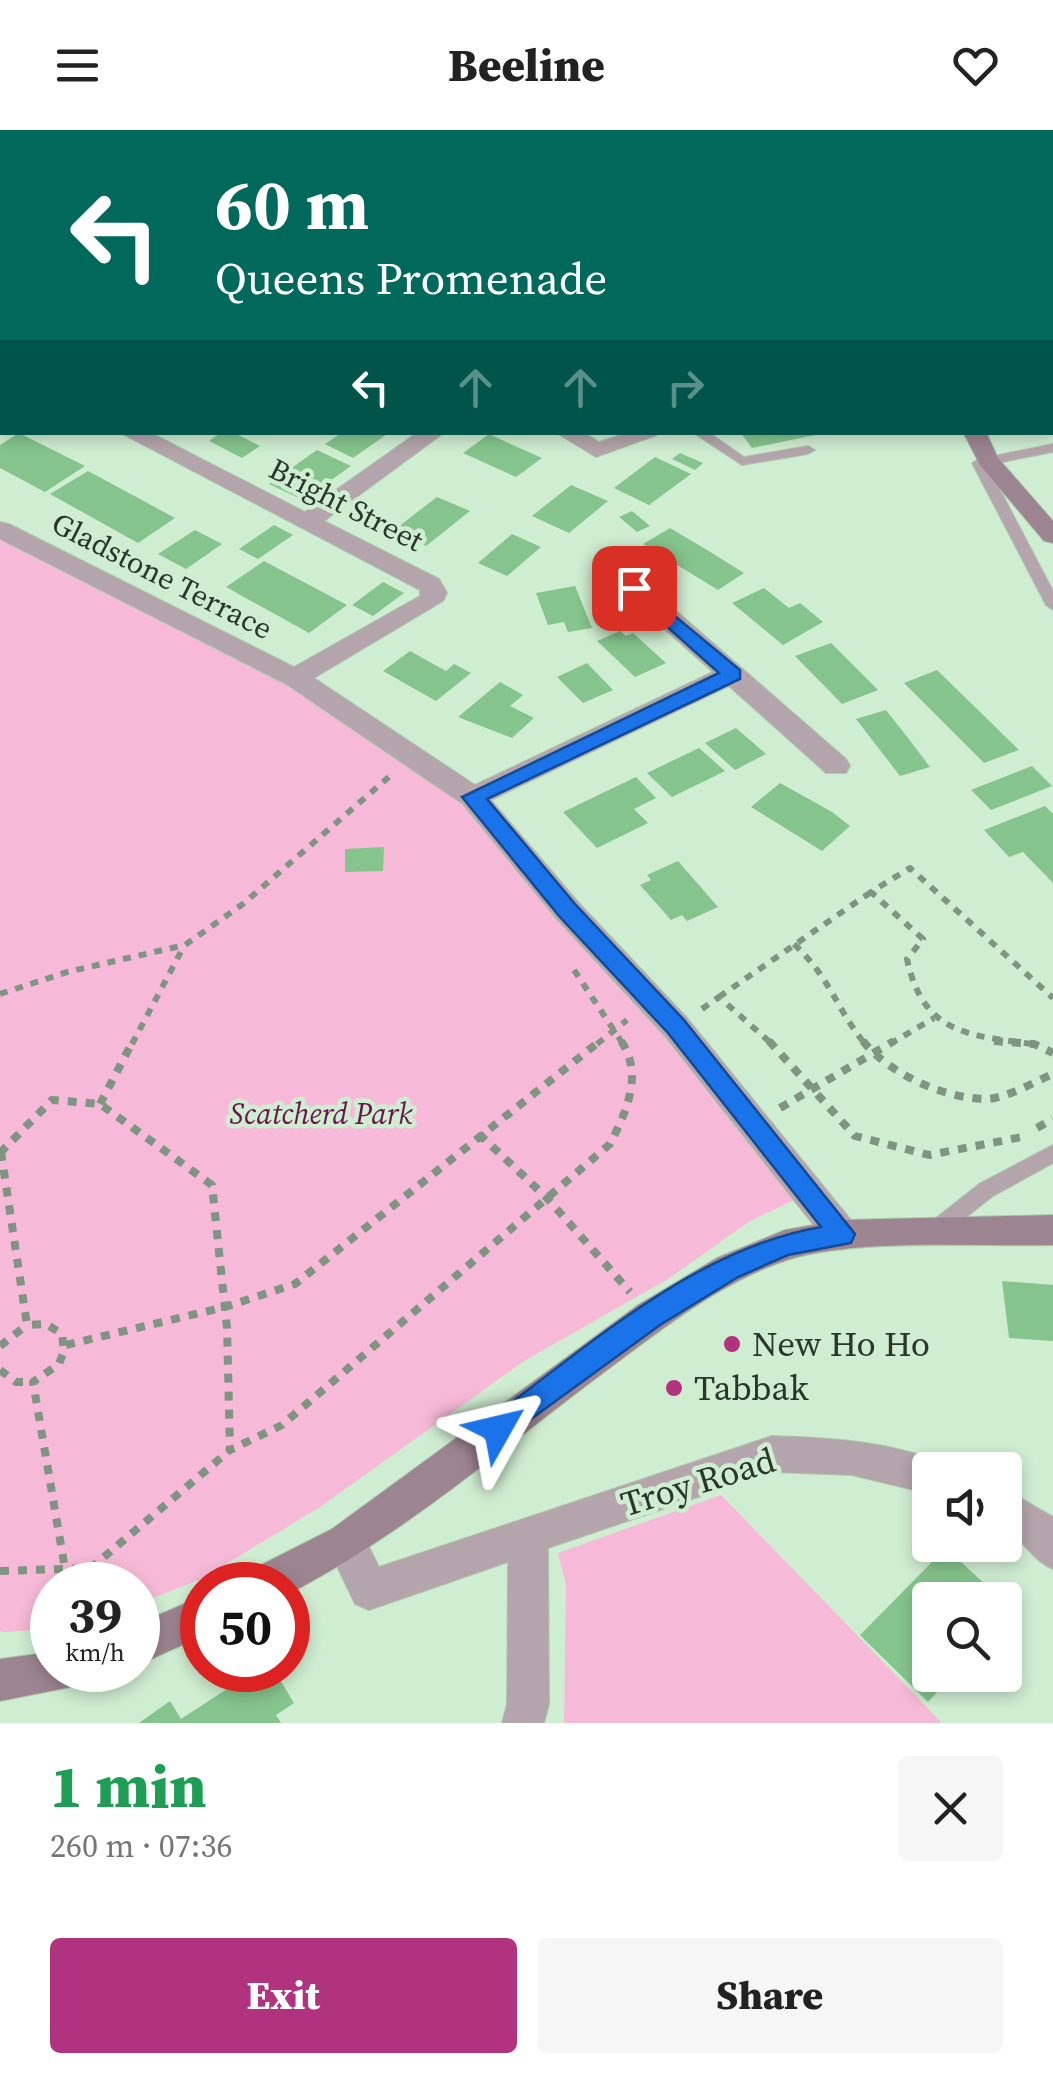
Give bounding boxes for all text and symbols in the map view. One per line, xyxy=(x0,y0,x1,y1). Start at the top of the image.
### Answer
text: Beeline xyxy=(448,34,605,96)
icon: menu xyxy=(50,38,105,93)
icon: heart xyxy=(948,38,1003,93)
text: 60 m xyxy=(215,156,369,252)
icon: left xyxy=(50,170,180,300)
text: Queens Promenade xyxy=(215,247,607,309)
icon: left xyxy=(343,360,398,415)
icon: ahead xyxy=(448,360,503,415)
icon: ahead xyxy=(553,360,608,415)
icon: right xyxy=(658,360,713,415)
street label: Bright Street xyxy=(262,448,431,561)
street label: Gladstone Terrace xyxy=(45,502,279,649)
pin xyxy=(592,546,677,631)
icon: arrive xyxy=(607,561,662,616)
park label: Scatcherd Park xyxy=(230,1093,413,1134)
place label: New Ho Ho xyxy=(752,1320,930,1368)
marker: New Ho Ho xyxy=(721,1333,743,1355)
place label: Tabbak xyxy=(694,1364,809,1412)
position arrow xyxy=(446,1377,550,1481)
marker: Tabbak xyxy=(663,1377,685,1399)
street label: Troy Road xyxy=(615,1436,781,1528)
map controls xyxy=(912,1452,1022,1692)
button: sound xyxy=(912,1452,1022,1562)
speed limit sign: 50 xyxy=(180,1562,310,1692)
text: 39 xyxy=(68,1580,122,1649)
button: search xyxy=(912,1582,1022,1692)
text: km/h xyxy=(65,1635,125,1669)
text: 1 min xyxy=(50,1745,206,1827)
button: close xyxy=(898,1756,1003,1861)
text: 260 m · 07:36 xyxy=(50,1824,232,1868)
button: Exit xyxy=(50,1938,517,2053)
button: Share xyxy=(537,1938,1003,2053)

